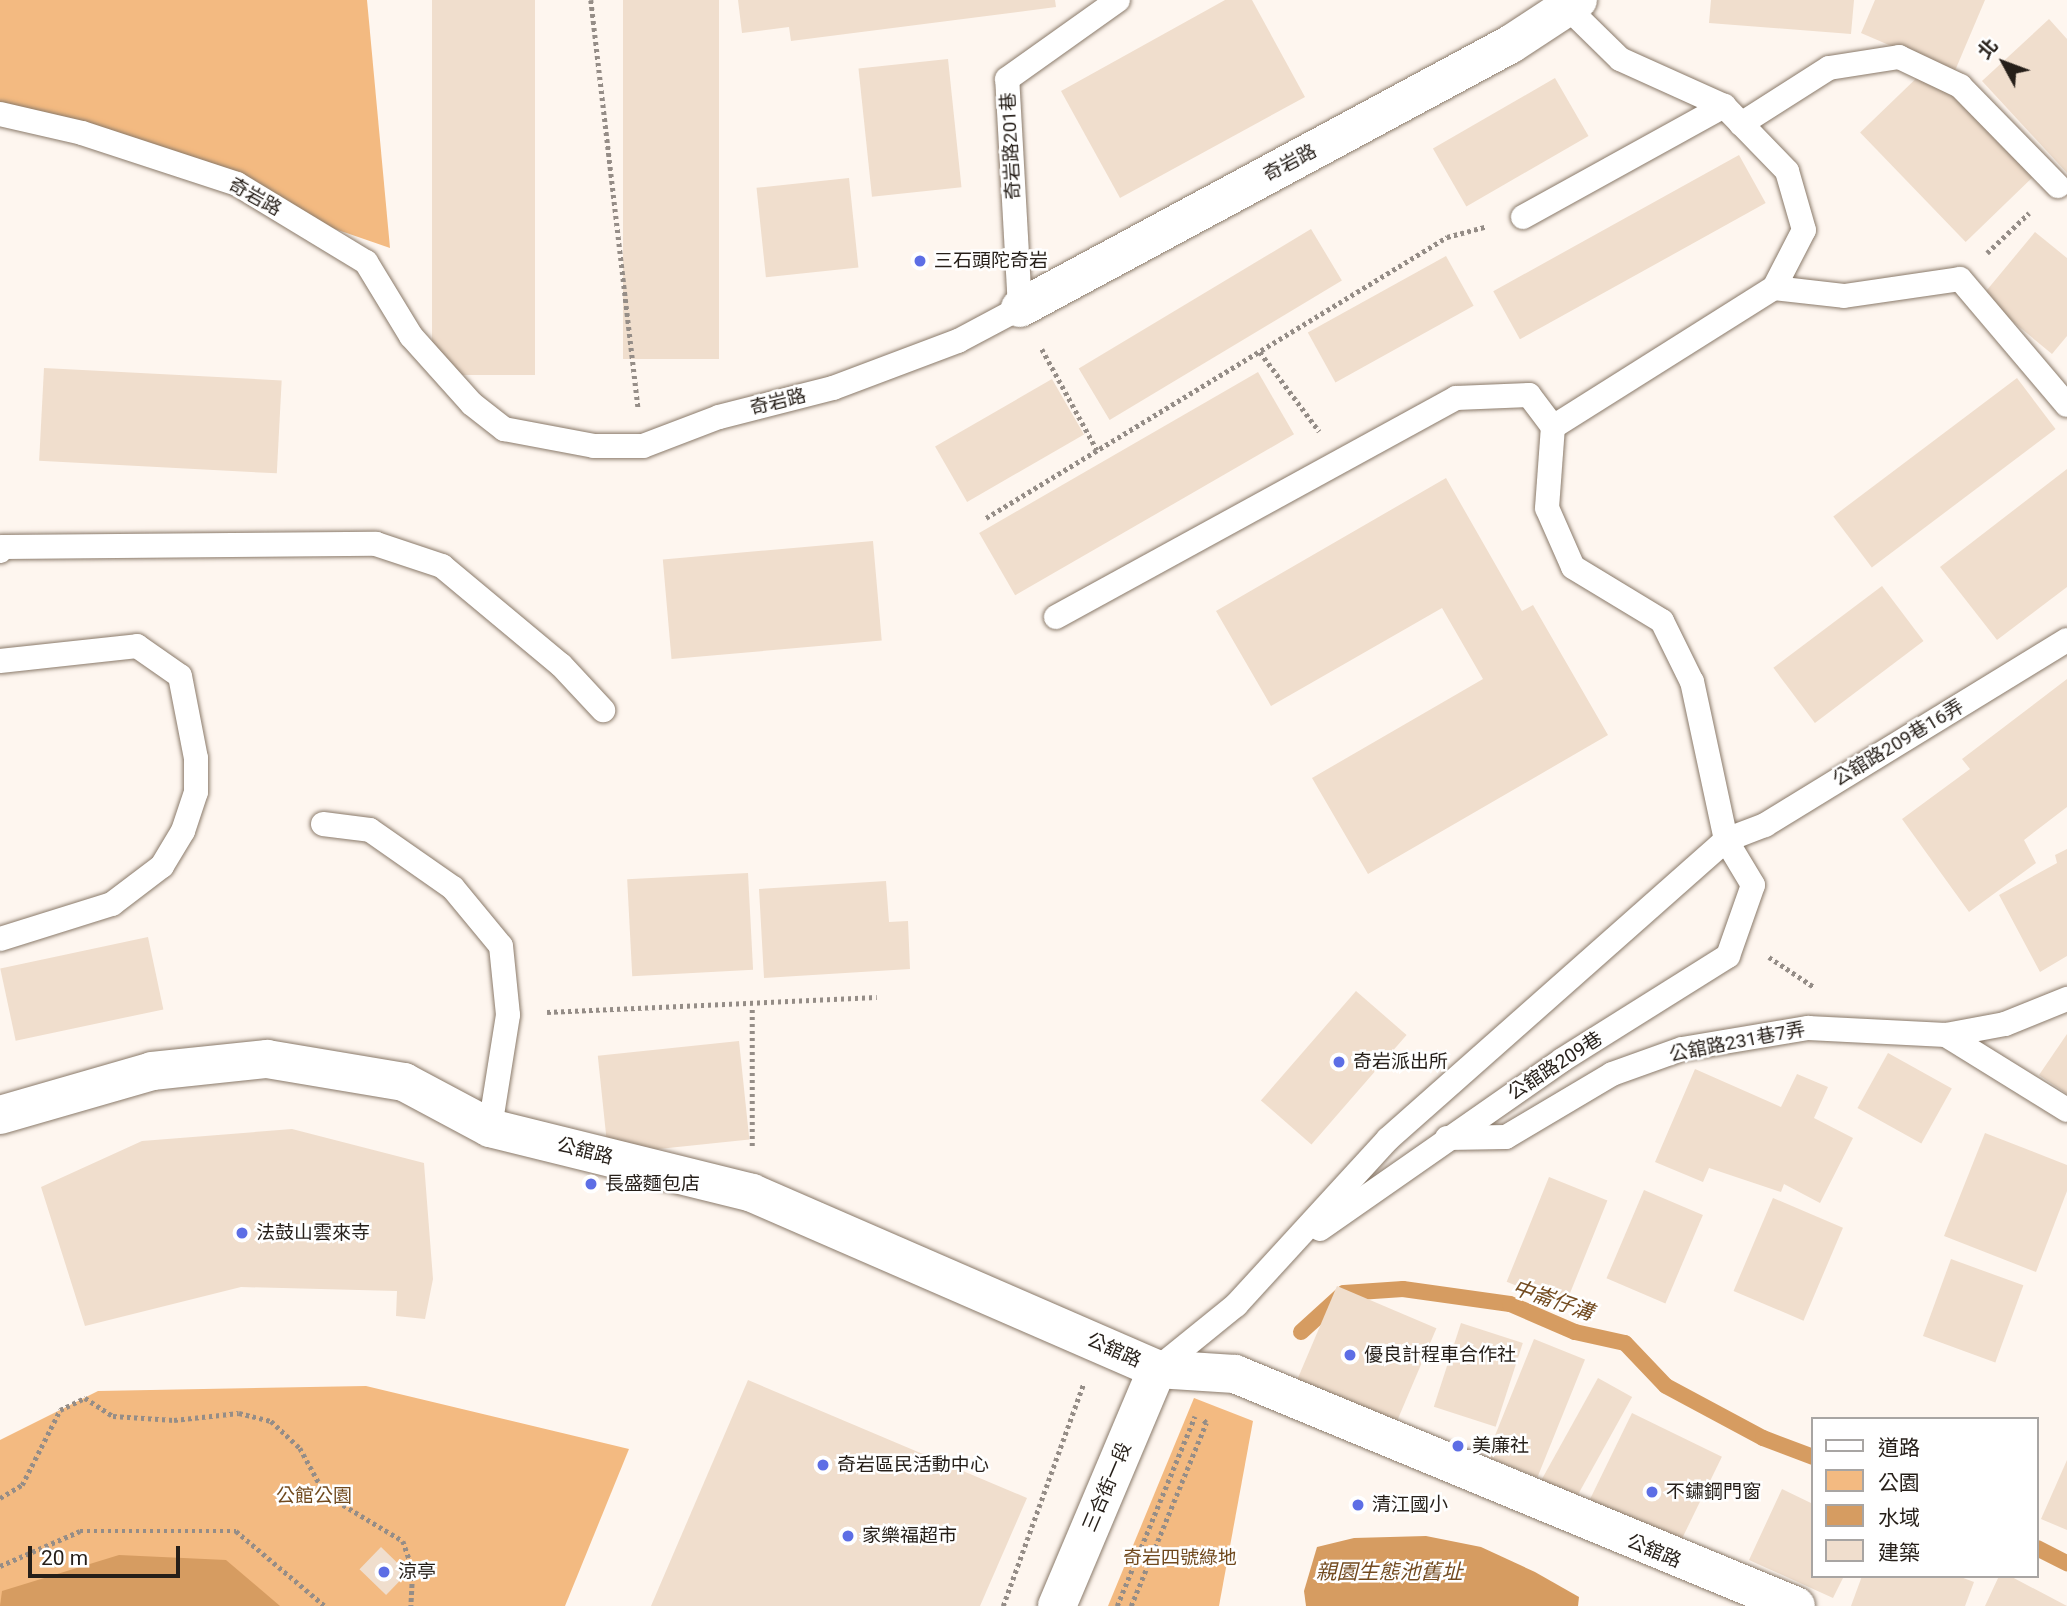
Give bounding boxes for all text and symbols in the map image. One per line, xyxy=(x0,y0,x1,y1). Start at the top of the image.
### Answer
north arrow xyxy=(1969,28,2039,98)
text: 北 xyxy=(1973,34,2003,64)
street label: 奇岩路201巷 xyxy=(997,91,1025,201)
street label: 奇岩路 xyxy=(1259,140,1321,186)
street label: 奇岩路 xyxy=(225,173,285,221)
place label: 三石頭陀奇岩 xyxy=(934,250,1048,272)
marker: 三石頭陀奇岩 xyxy=(912,253,928,269)
street label: 奇岩路 xyxy=(748,384,808,420)
street label: 公舘路209巷16弄 xyxy=(1829,695,1967,791)
street label: 公舘路231巷7弄 xyxy=(1667,1018,1807,1066)
street label: 公舘路209巷 xyxy=(1503,1027,1607,1105)
place label: 奇岩派出所 xyxy=(1353,1051,1448,1073)
marker: 奇岩派出所 xyxy=(1331,1054,1347,1070)
street label: 公舘路 xyxy=(555,1133,615,1169)
place label: 長盛麵包店 xyxy=(605,1173,700,1195)
marker: 長盛麵包店 xyxy=(583,1176,599,1192)
place label: 法鼓山雲來寺 xyxy=(256,1222,370,1244)
marker: 法鼓山雲來寺 xyxy=(234,1225,250,1241)
water label: 中崙仔溝 xyxy=(1509,1274,1597,1326)
street label: 公舘路 xyxy=(1083,1328,1145,1372)
place label: 優良計程車合作社 xyxy=(1364,1344,1516,1366)
marker: 優良計程車合作社 xyxy=(1342,1347,1358,1363)
legend xyxy=(1812,1417,2039,1578)
place label: 美廉社 xyxy=(1472,1435,1529,1457)
text: 道路 xyxy=(1878,1436,1920,1460)
marker: 美廉社 xyxy=(1450,1438,1466,1454)
street label: 三合街一段 xyxy=(1078,1439,1136,1535)
place label: 奇岩區民活動中心 xyxy=(837,1454,989,1476)
marker: 奇岩區民活動中心 xyxy=(815,1457,831,1473)
text: 公園 xyxy=(1878,1471,1920,1495)
place label: 不鏽鋼門窗 xyxy=(1666,1481,1761,1503)
marker: 不鏽鋼門窗 xyxy=(1644,1484,1660,1500)
park label: 公館公園 xyxy=(276,1485,352,1507)
place label: 清江國小 xyxy=(1372,1494,1448,1516)
marker: 清江國小 xyxy=(1350,1497,1366,1513)
text: 水域 xyxy=(1878,1506,1920,1530)
place label: 家樂福超市 xyxy=(862,1525,957,1547)
marker: 家樂福超市 xyxy=(840,1528,856,1544)
street label: 公舘路 xyxy=(1623,1529,1685,1573)
scale bar xyxy=(32,1532,184,1576)
text: 建築 xyxy=(1878,1541,1920,1565)
text: 20 m xyxy=(41,1546,88,1570)
park label: 奇岩四號綠地 xyxy=(1123,1547,1237,1569)
water label: 親園生態池舊址 xyxy=(1316,1559,1462,1585)
place label: 涼亭 xyxy=(398,1561,436,1583)
marker: 涼亭 xyxy=(376,1564,392,1580)

